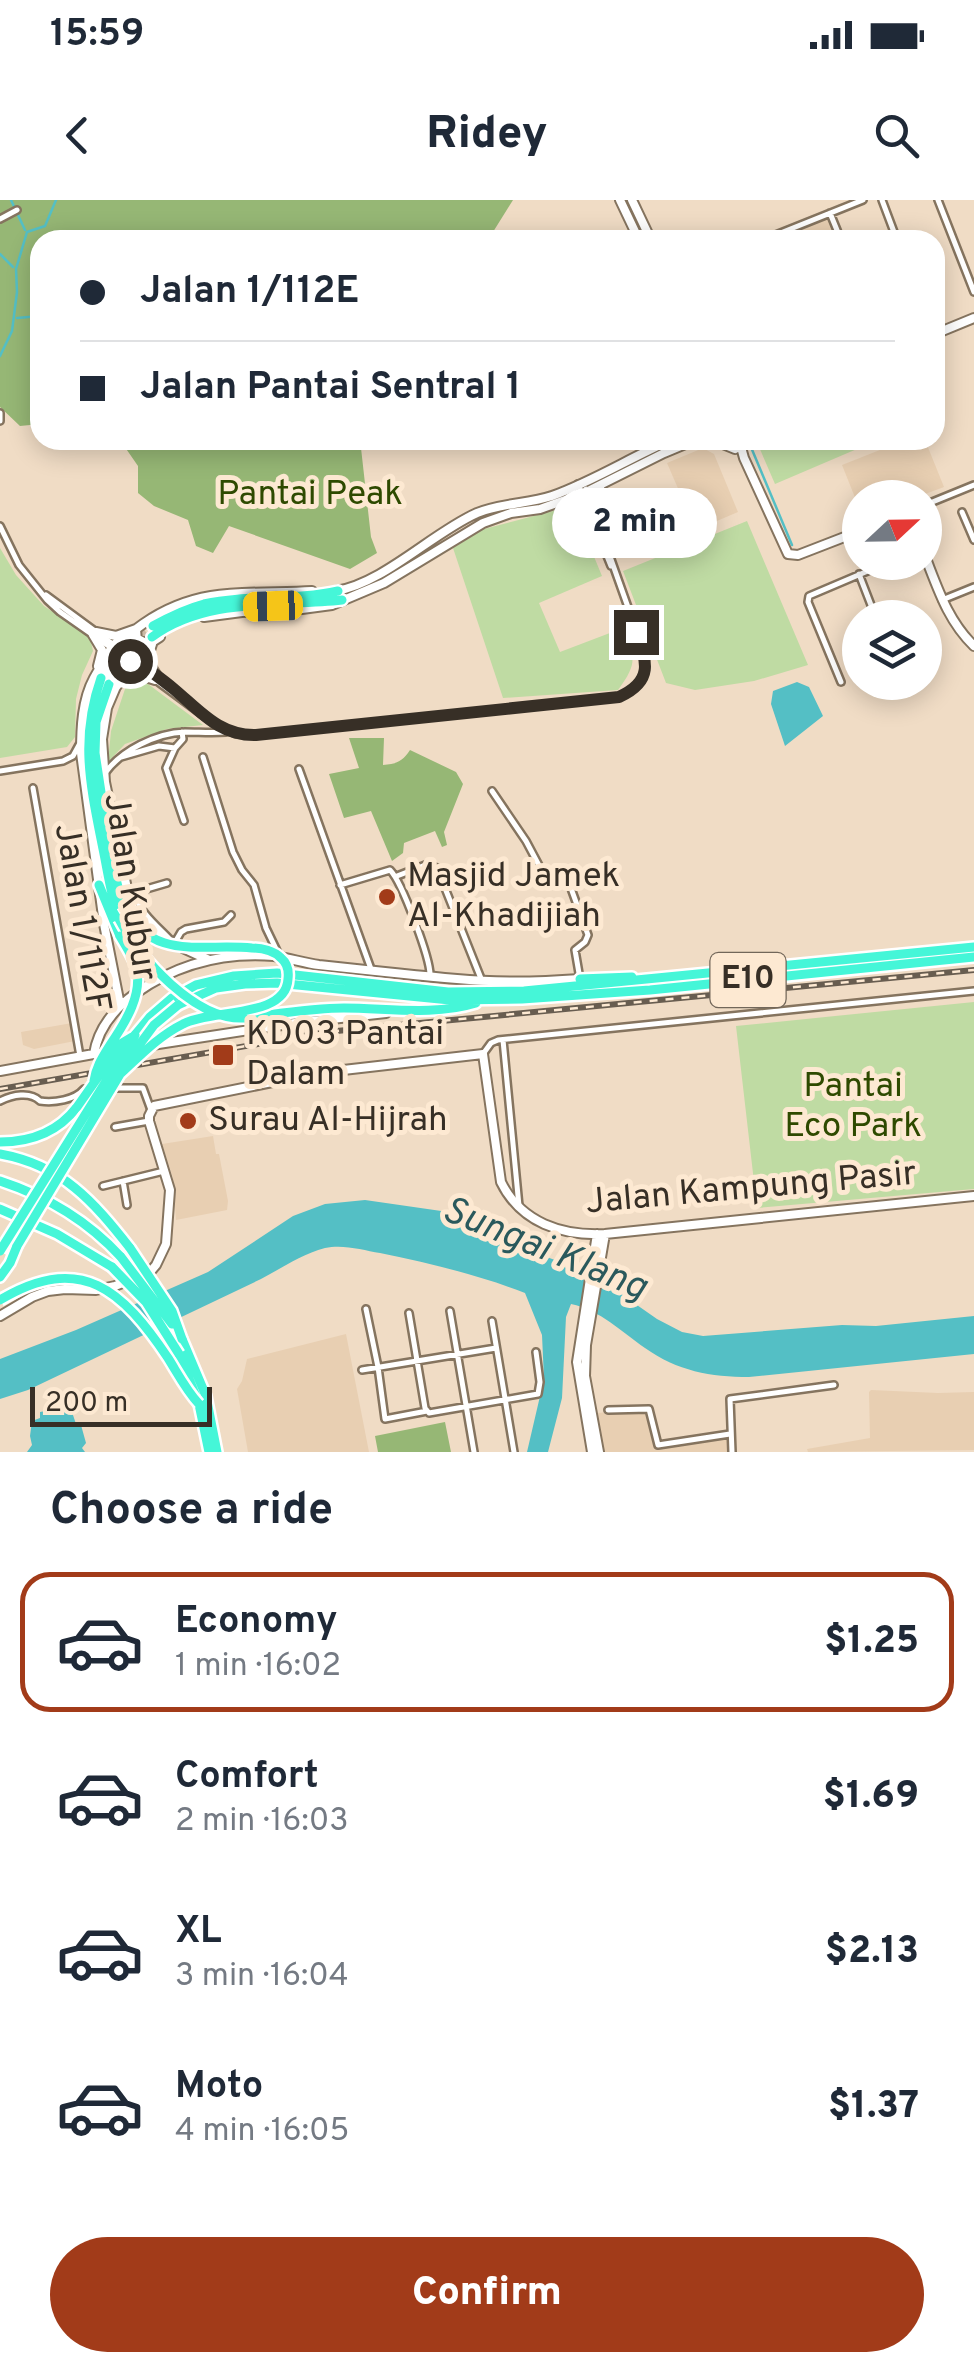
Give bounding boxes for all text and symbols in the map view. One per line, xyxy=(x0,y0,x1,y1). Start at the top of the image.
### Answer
text: 15:59 xyxy=(50,11,144,60)
text: Ridey xyxy=(426,107,548,164)
icon: back xyxy=(50,108,105,163)
icon: search xyxy=(869,108,924,163)
text: Jalan 1/112E xyxy=(140,268,359,317)
text: Jalan Pantai Sentral 1 xyxy=(140,364,521,413)
park label: Pantai Peak xyxy=(217,473,403,517)
north arrow xyxy=(842,480,942,580)
map controls xyxy=(842,480,942,700)
callout: 2 min xyxy=(554,487,718,557)
text: 2 min xyxy=(592,503,677,543)
car xyxy=(242,590,304,622)
button: layers xyxy=(842,600,942,700)
route end xyxy=(614,610,659,655)
route start xyxy=(108,639,153,684)
street label: Jalan Kubur xyxy=(92,790,166,984)
street label: Jalan 1/112F xyxy=(43,820,119,1016)
place label: Masjid Jamek Al-Khadijiah xyxy=(407,855,620,939)
marker: Masjid Jamek Al-Khadijiah xyxy=(376,886,398,908)
road number: E10 xyxy=(710,953,786,1007)
place label: KD03 Pantai Dalam xyxy=(246,1013,444,1097)
marker: KD03 Pantai Dalam xyxy=(210,1042,236,1068)
park label: Pantai Eco Park xyxy=(784,1065,922,1149)
place label: Surau Al-Hijrah xyxy=(208,1099,448,1143)
marker: Surau Al-Hijrah xyxy=(177,1110,199,1132)
street label: Jalan Kampung Pasir xyxy=(584,1153,918,1225)
water label: Sungai Klang xyxy=(434,1187,654,1313)
scale bar xyxy=(30,1382,212,1426)
text: 200 m xyxy=(45,1386,128,1422)
text: Choose a ride xyxy=(50,1483,333,1540)
icon: car xyxy=(55,1597,145,1687)
text: Economy xyxy=(175,1598,337,1647)
text: $1.25 xyxy=(824,1618,919,1667)
text: 1 min · 16:02 xyxy=(175,1647,341,1687)
icon: car xyxy=(55,1752,145,1842)
text: Comfort xyxy=(175,1753,319,1802)
text: $1.69 xyxy=(823,1773,919,1822)
text: 2 min · 16:03 xyxy=(175,1802,348,1842)
icon: car xyxy=(55,1907,145,1997)
text: XL xyxy=(175,1908,222,1957)
text: $2.13 xyxy=(825,1928,919,1977)
text: 3 min · 16:04 xyxy=(175,1957,349,1997)
icon: car xyxy=(55,2062,145,2152)
text: Moto xyxy=(175,2063,263,2112)
text: $1.37 xyxy=(828,2083,919,2132)
text: 4 min · 16:05 xyxy=(175,2112,349,2152)
button: Confirm xyxy=(50,2237,924,2352)

